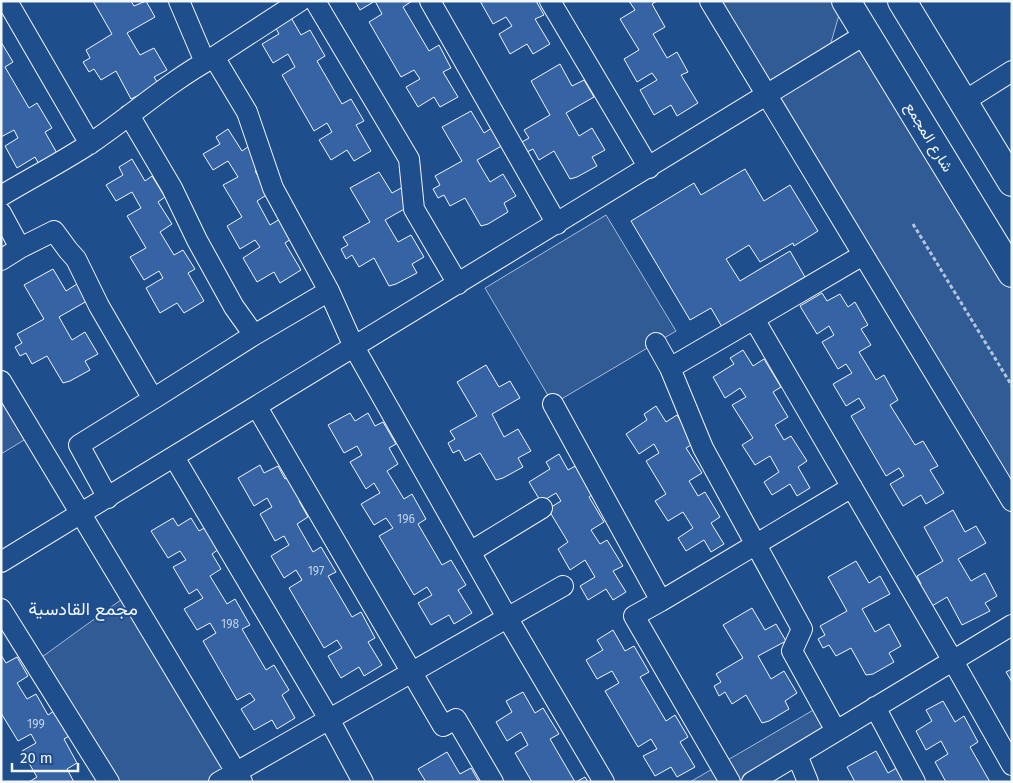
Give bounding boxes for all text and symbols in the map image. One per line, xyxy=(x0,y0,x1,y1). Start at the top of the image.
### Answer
street label: شارع المجمع xyxy=(899,99,957,176)
house number: 196 xyxy=(397,512,415,526)
house number: 197 xyxy=(308,564,324,578)
district label: مجمع القادسية xyxy=(28,598,138,621)
house number: 198 xyxy=(221,617,239,631)
house number: 199 xyxy=(27,717,45,731)
scale bar xyxy=(12,740,79,772)
text: 20 m xyxy=(20,749,53,767)

